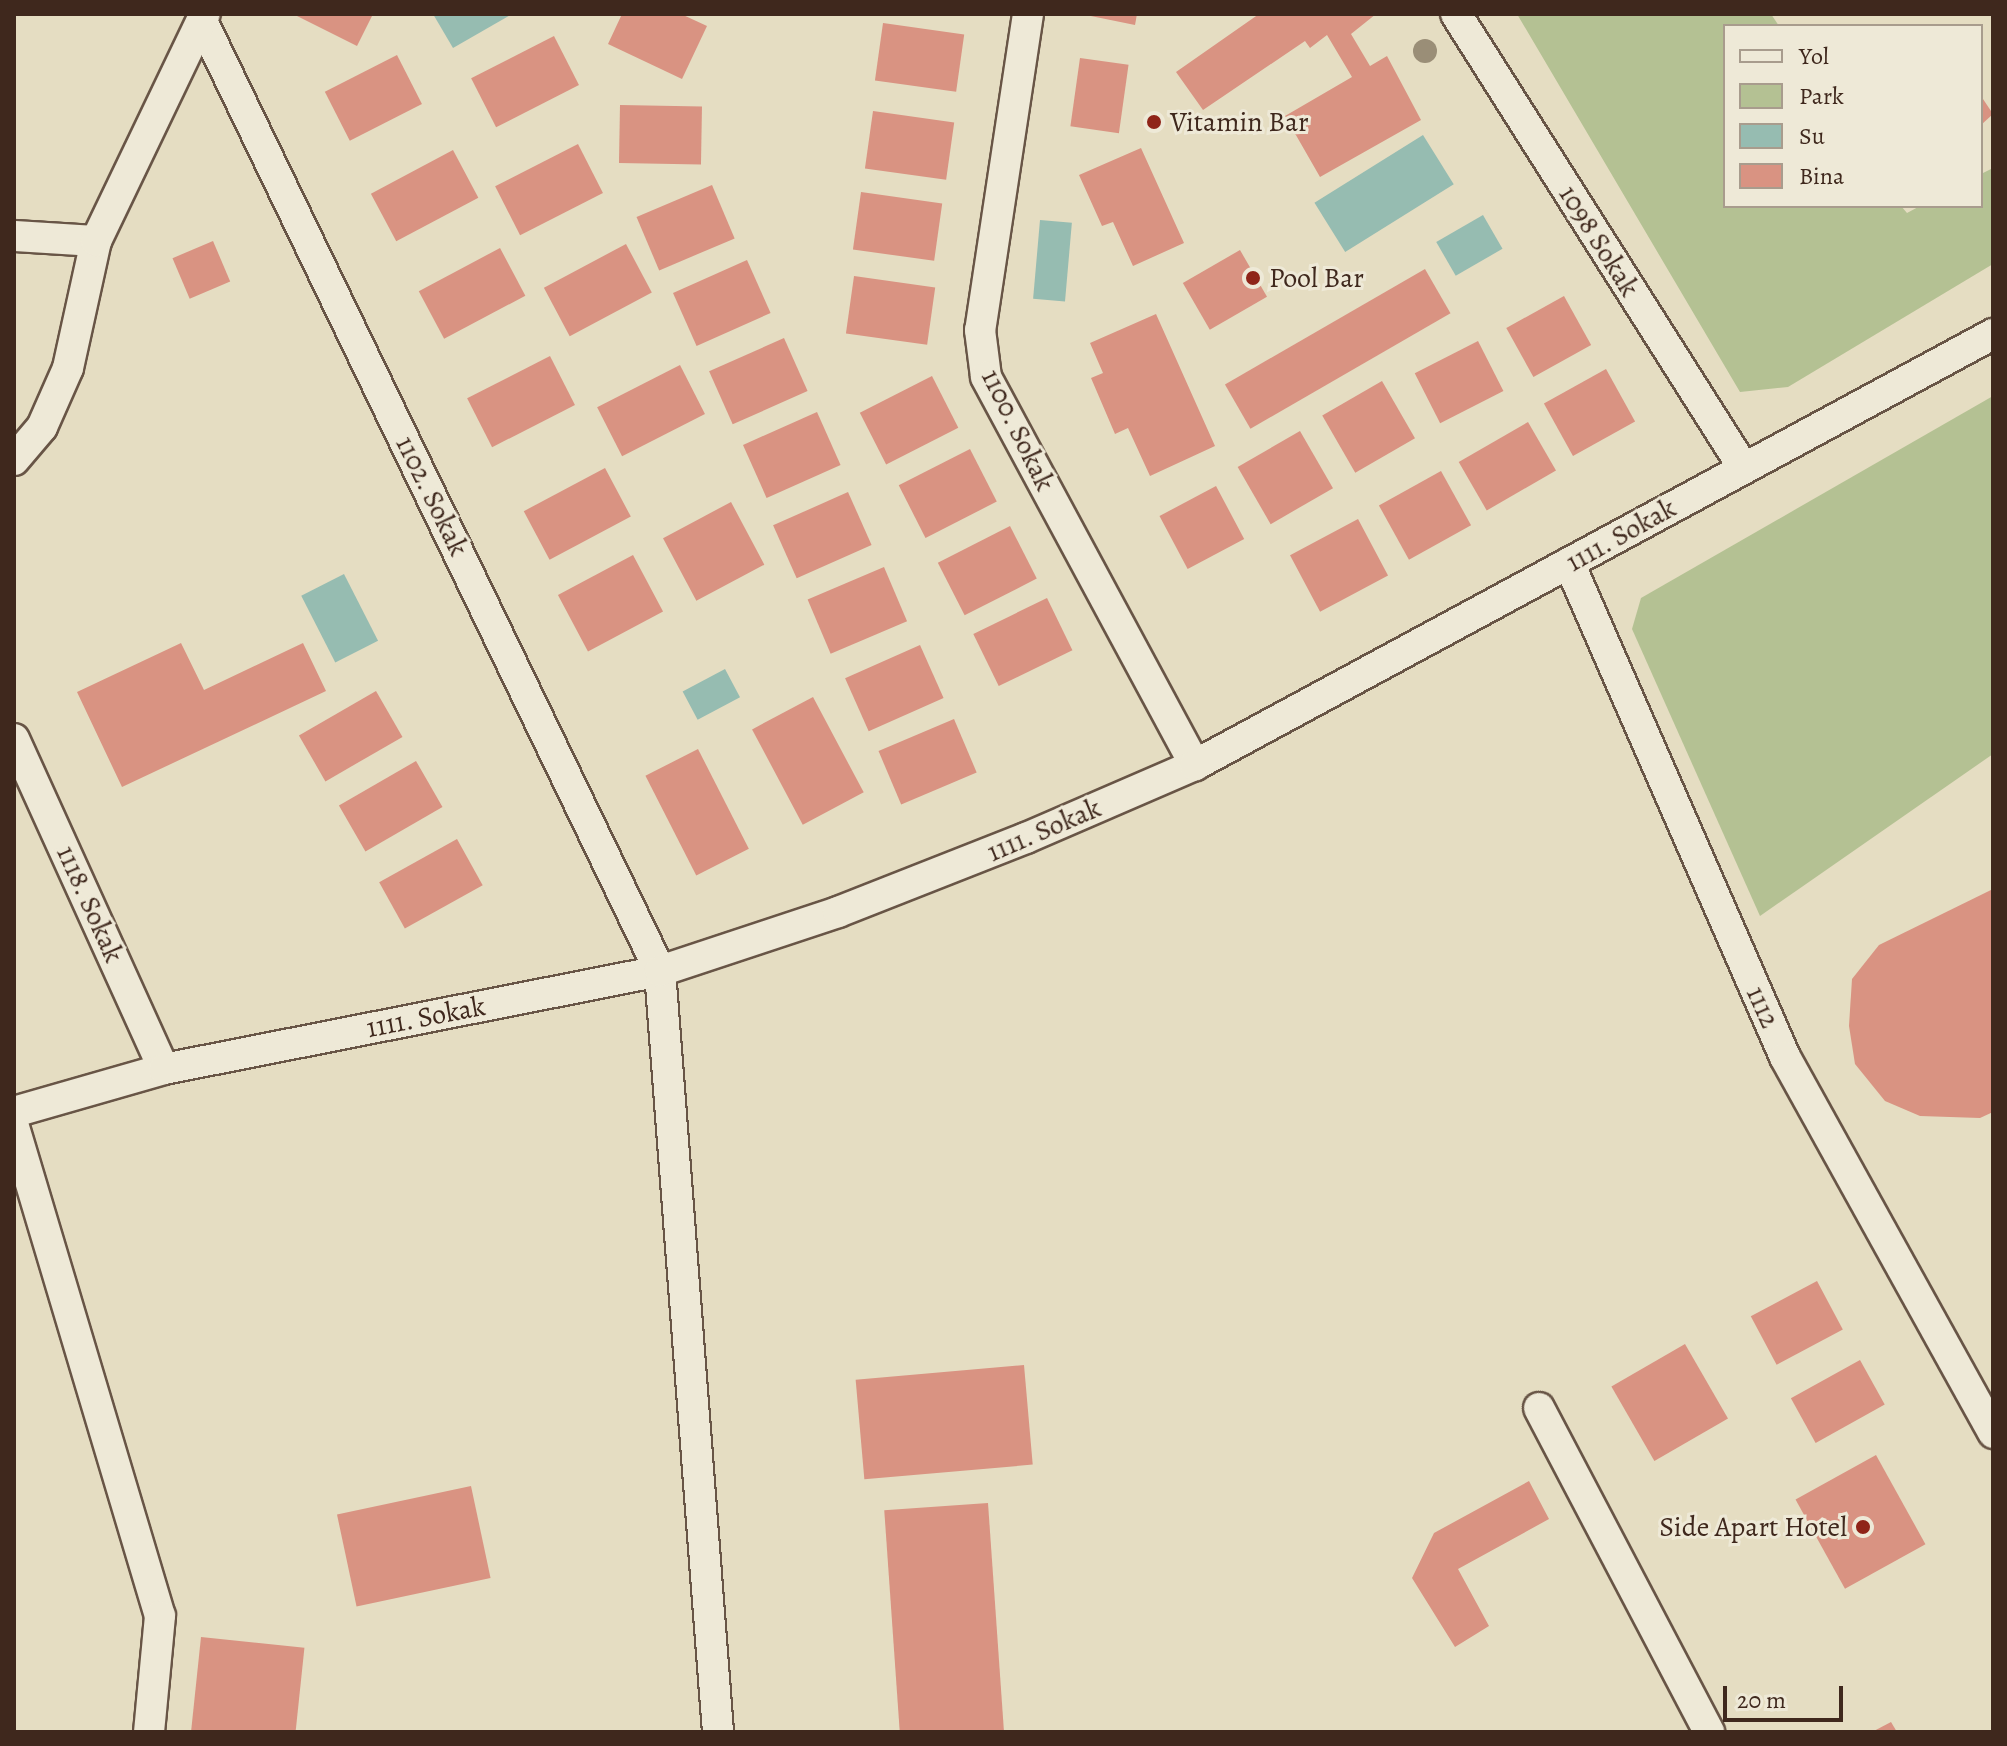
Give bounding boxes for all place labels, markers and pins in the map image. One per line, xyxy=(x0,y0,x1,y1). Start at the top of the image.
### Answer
place label: Vitamin Bar xyxy=(1170,105,1309,139)
marker: Vitamin Bar xyxy=(1145,113,1163,131)
place label: Pool Bar xyxy=(1269,261,1364,295)
marker: Pool Bar xyxy=(1244,269,1262,287)
place label: Side Apart Hotel xyxy=(1659,1510,1847,1544)
marker: Side Apart Hotel xyxy=(1854,1518,1872,1536)

